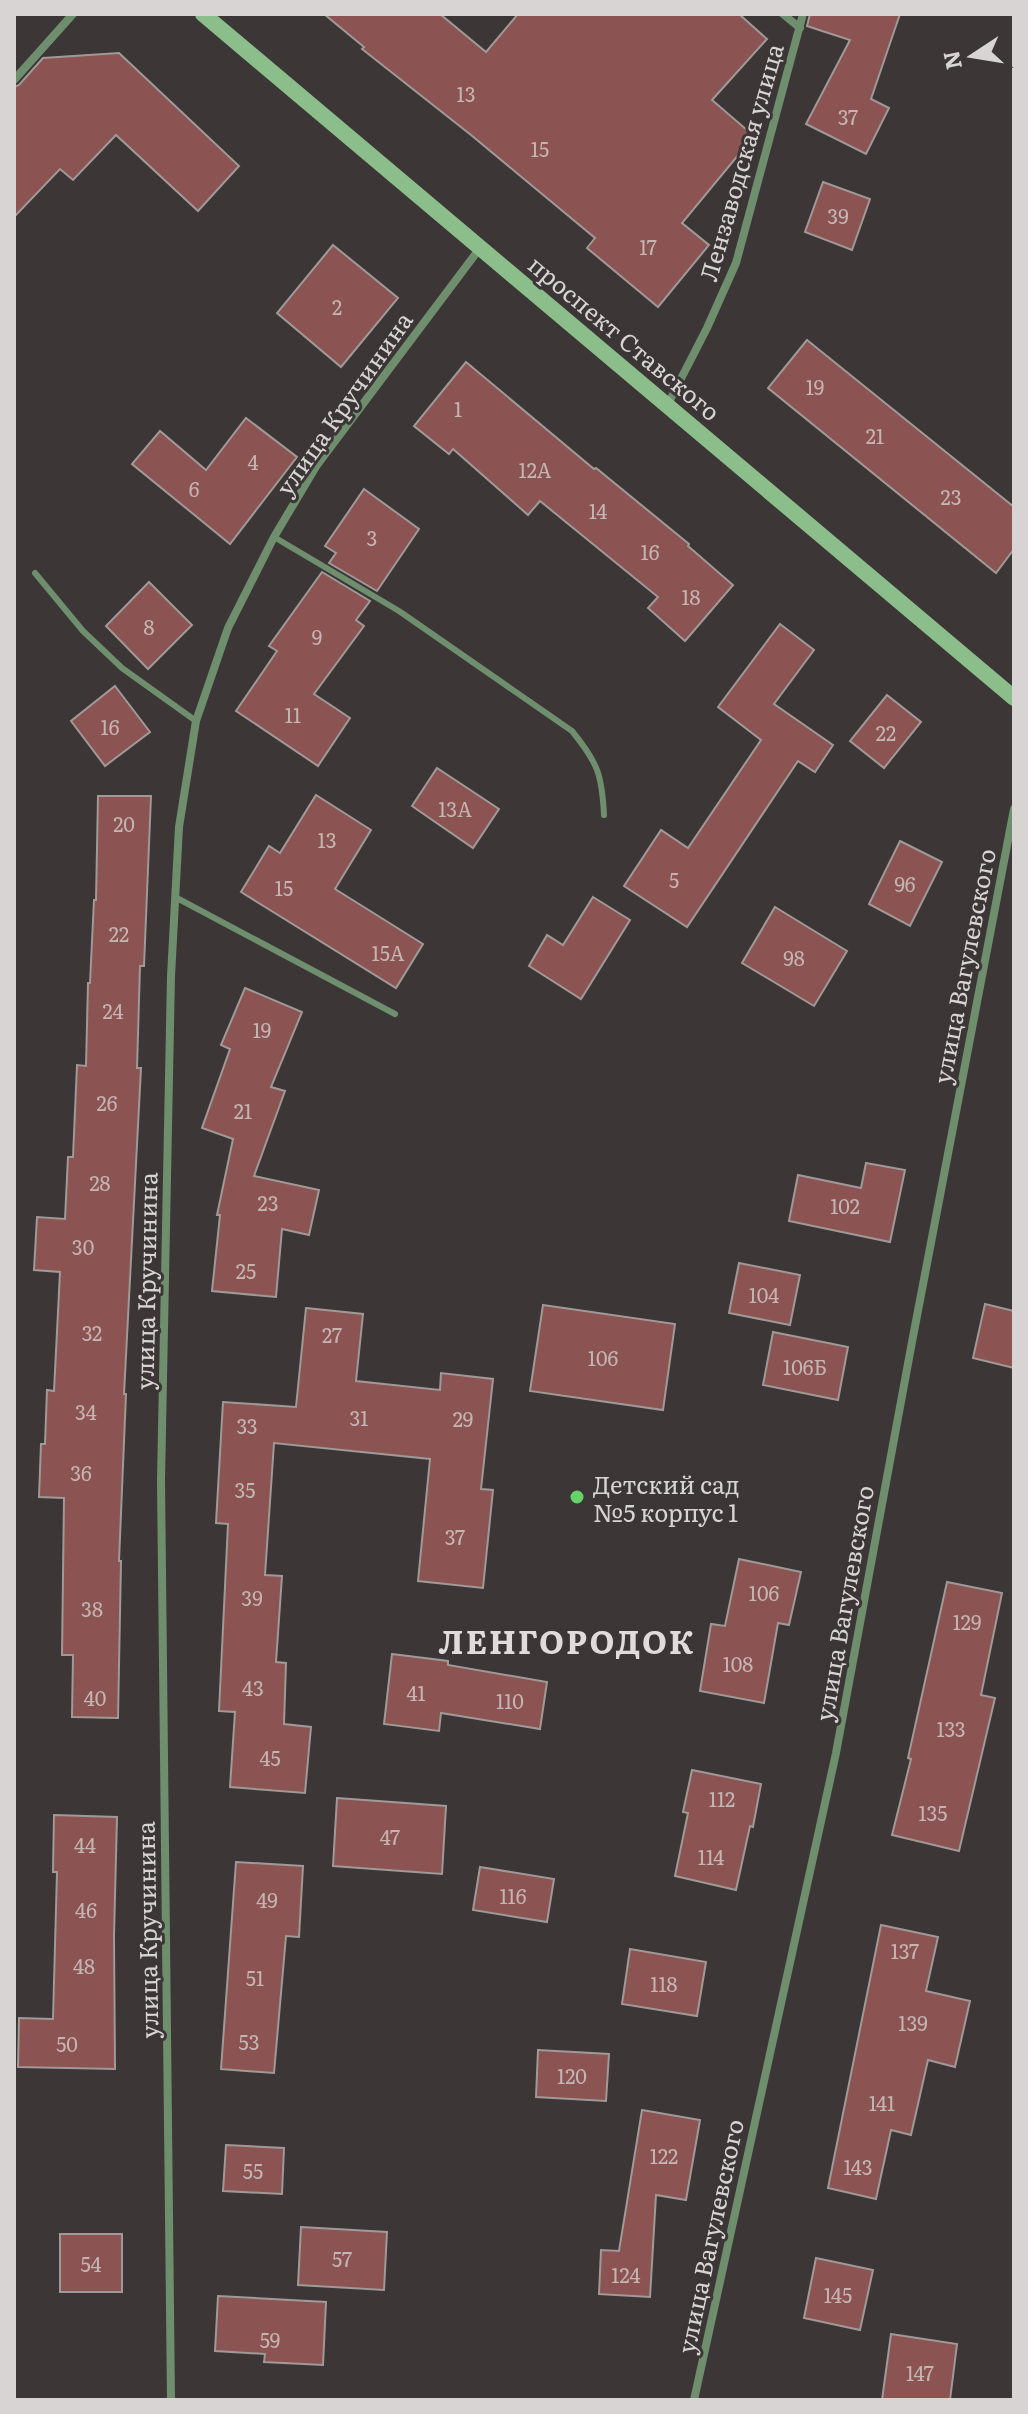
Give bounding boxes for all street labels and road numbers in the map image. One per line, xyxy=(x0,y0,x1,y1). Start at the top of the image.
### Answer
street label: Лензаводская улица xyxy=(689,39,791,285)
street label: проспект Ставского xyxy=(521,246,729,428)
street label: улица Кручинина xyxy=(266,304,420,502)
street label: улица Вагулевского xyxy=(923,845,1003,1087)
street label: улица Кручинина xyxy=(126,1172,164,1390)
street label: улица Вагулевского xyxy=(805,1482,881,1724)
street label: улица Кручинина xyxy=(127,1821,165,2039)
street label: улица Вагулевского xyxy=(667,2116,751,2356)

